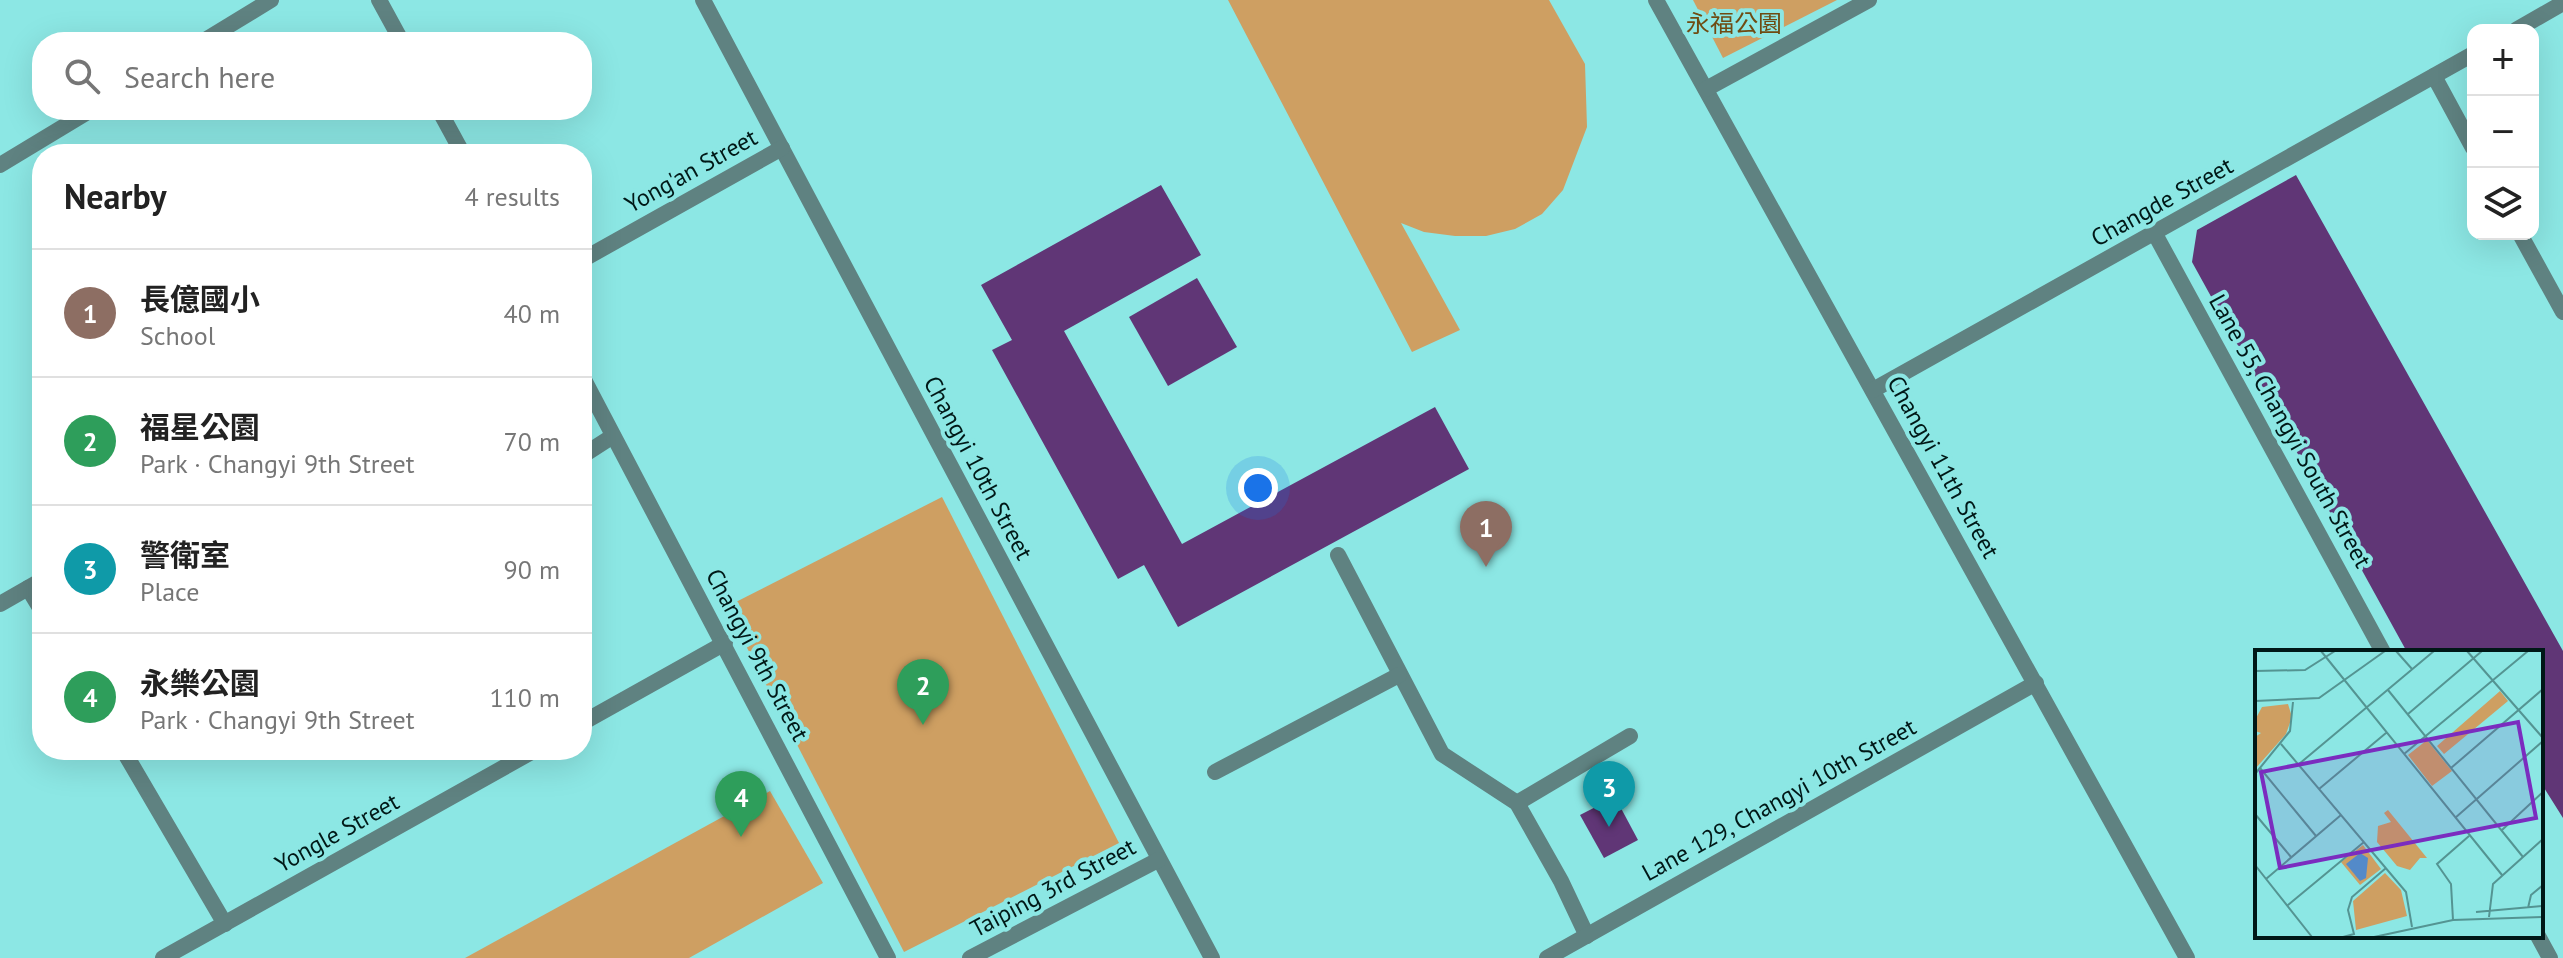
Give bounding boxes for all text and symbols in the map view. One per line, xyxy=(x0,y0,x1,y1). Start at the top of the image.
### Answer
park label: 永福公園 xyxy=(1686,8,1782,39)
map controls xyxy=(2467,24,2539,240)
button: + xyxy=(2467,24,2539,96)
search box xyxy=(32,32,592,120)
icon: search xyxy=(60,54,104,98)
text: Search here xyxy=(124,57,275,96)
button: − xyxy=(2467,96,2539,168)
street label: Yong'an Street xyxy=(619,121,762,220)
street label: Changde Street xyxy=(2085,150,2238,253)
button: layers xyxy=(2467,168,2539,240)
text: Nearby xyxy=(64,174,166,218)
text: 4 results xyxy=(465,180,560,213)
text: 長億國小 xyxy=(140,279,260,318)
street label: Lane 55, Changyi South Street xyxy=(2202,289,2379,573)
text: 1 xyxy=(83,297,97,330)
text: 40 m xyxy=(504,297,560,330)
text: School xyxy=(140,319,215,352)
street label: Changyi 10th Street xyxy=(917,370,1040,565)
street label: Changyi 11th Street xyxy=(1880,370,2006,563)
text: 福星公園 xyxy=(140,407,260,446)
text: 2 xyxy=(83,425,97,458)
text: 70 m xyxy=(504,425,560,458)
text: Park · Changyi 9th Street xyxy=(140,447,415,480)
your location xyxy=(1238,468,1278,508)
pin: 1 xyxy=(1460,501,1512,567)
text: 警衛室 xyxy=(140,535,230,574)
text: 3 xyxy=(83,553,97,586)
text: 90 m xyxy=(504,553,560,586)
street label: Changyi 9th Street xyxy=(699,563,816,746)
text: Place xyxy=(140,575,199,608)
inset map xyxy=(2255,650,2543,938)
pin: 2 xyxy=(897,659,949,725)
text: 永樂公園 xyxy=(140,663,260,702)
text: 4 xyxy=(83,681,97,714)
text: 110 m xyxy=(489,681,560,714)
text: Park · Changyi 9th Street xyxy=(140,703,415,736)
street label: Lane 129, Changyi 10th Street xyxy=(1636,711,1921,888)
pin: 3 xyxy=(1583,761,1635,827)
pin: 4 xyxy=(715,771,767,837)
street label: Yongle Street xyxy=(269,786,404,879)
street label: Taiping 3rd Street xyxy=(965,831,1141,944)

